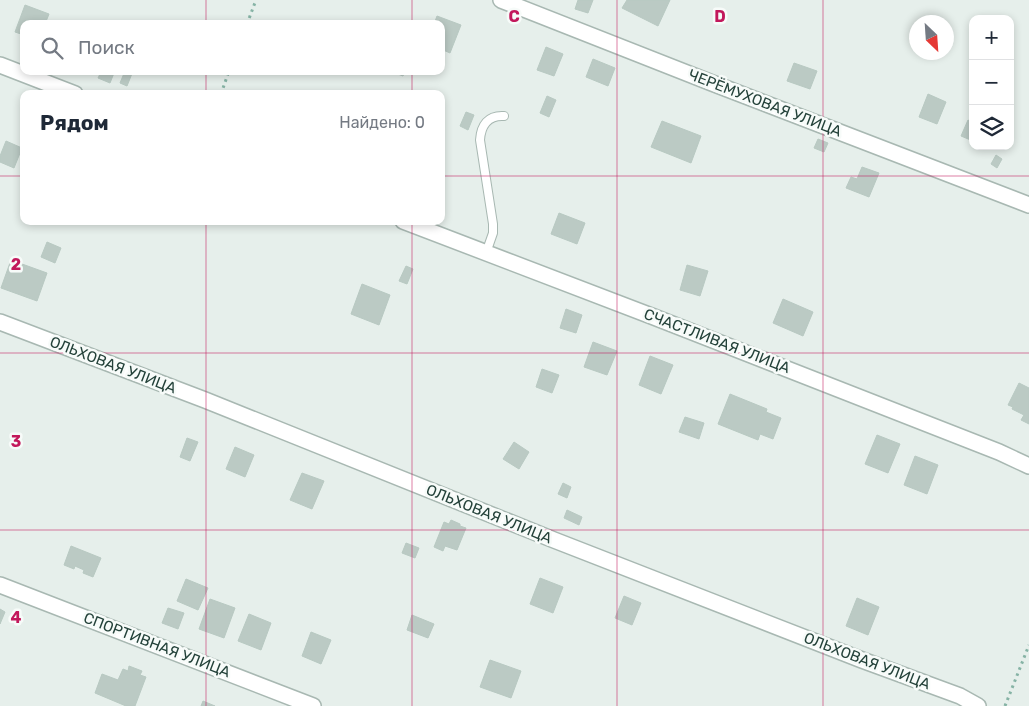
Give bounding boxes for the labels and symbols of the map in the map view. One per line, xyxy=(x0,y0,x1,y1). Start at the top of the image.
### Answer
text: C xyxy=(508,7,520,26)
text: D xyxy=(714,7,726,26)
north arrow xyxy=(909,15,954,60)
street label: ЧЕРЁМУХОВАЯ УЛИЦА xyxy=(686,65,844,141)
text: 2 xyxy=(11,255,21,274)
street label: СЧАСТЛИВАЯ УЛИЦА xyxy=(641,305,793,377)
street label: ОЛЬХОВАЯ УЛИЦА xyxy=(47,333,179,397)
text: 3 xyxy=(11,432,21,451)
street label: ОЛЬХОВАЯ УЛИЦА xyxy=(423,481,555,547)
text: 4 xyxy=(11,608,22,627)
street label: СПОРТИВНАЯ УЛИЦА xyxy=(81,609,233,681)
street label: ОЛЬХОВАЯ УЛИЦА xyxy=(801,629,933,693)

